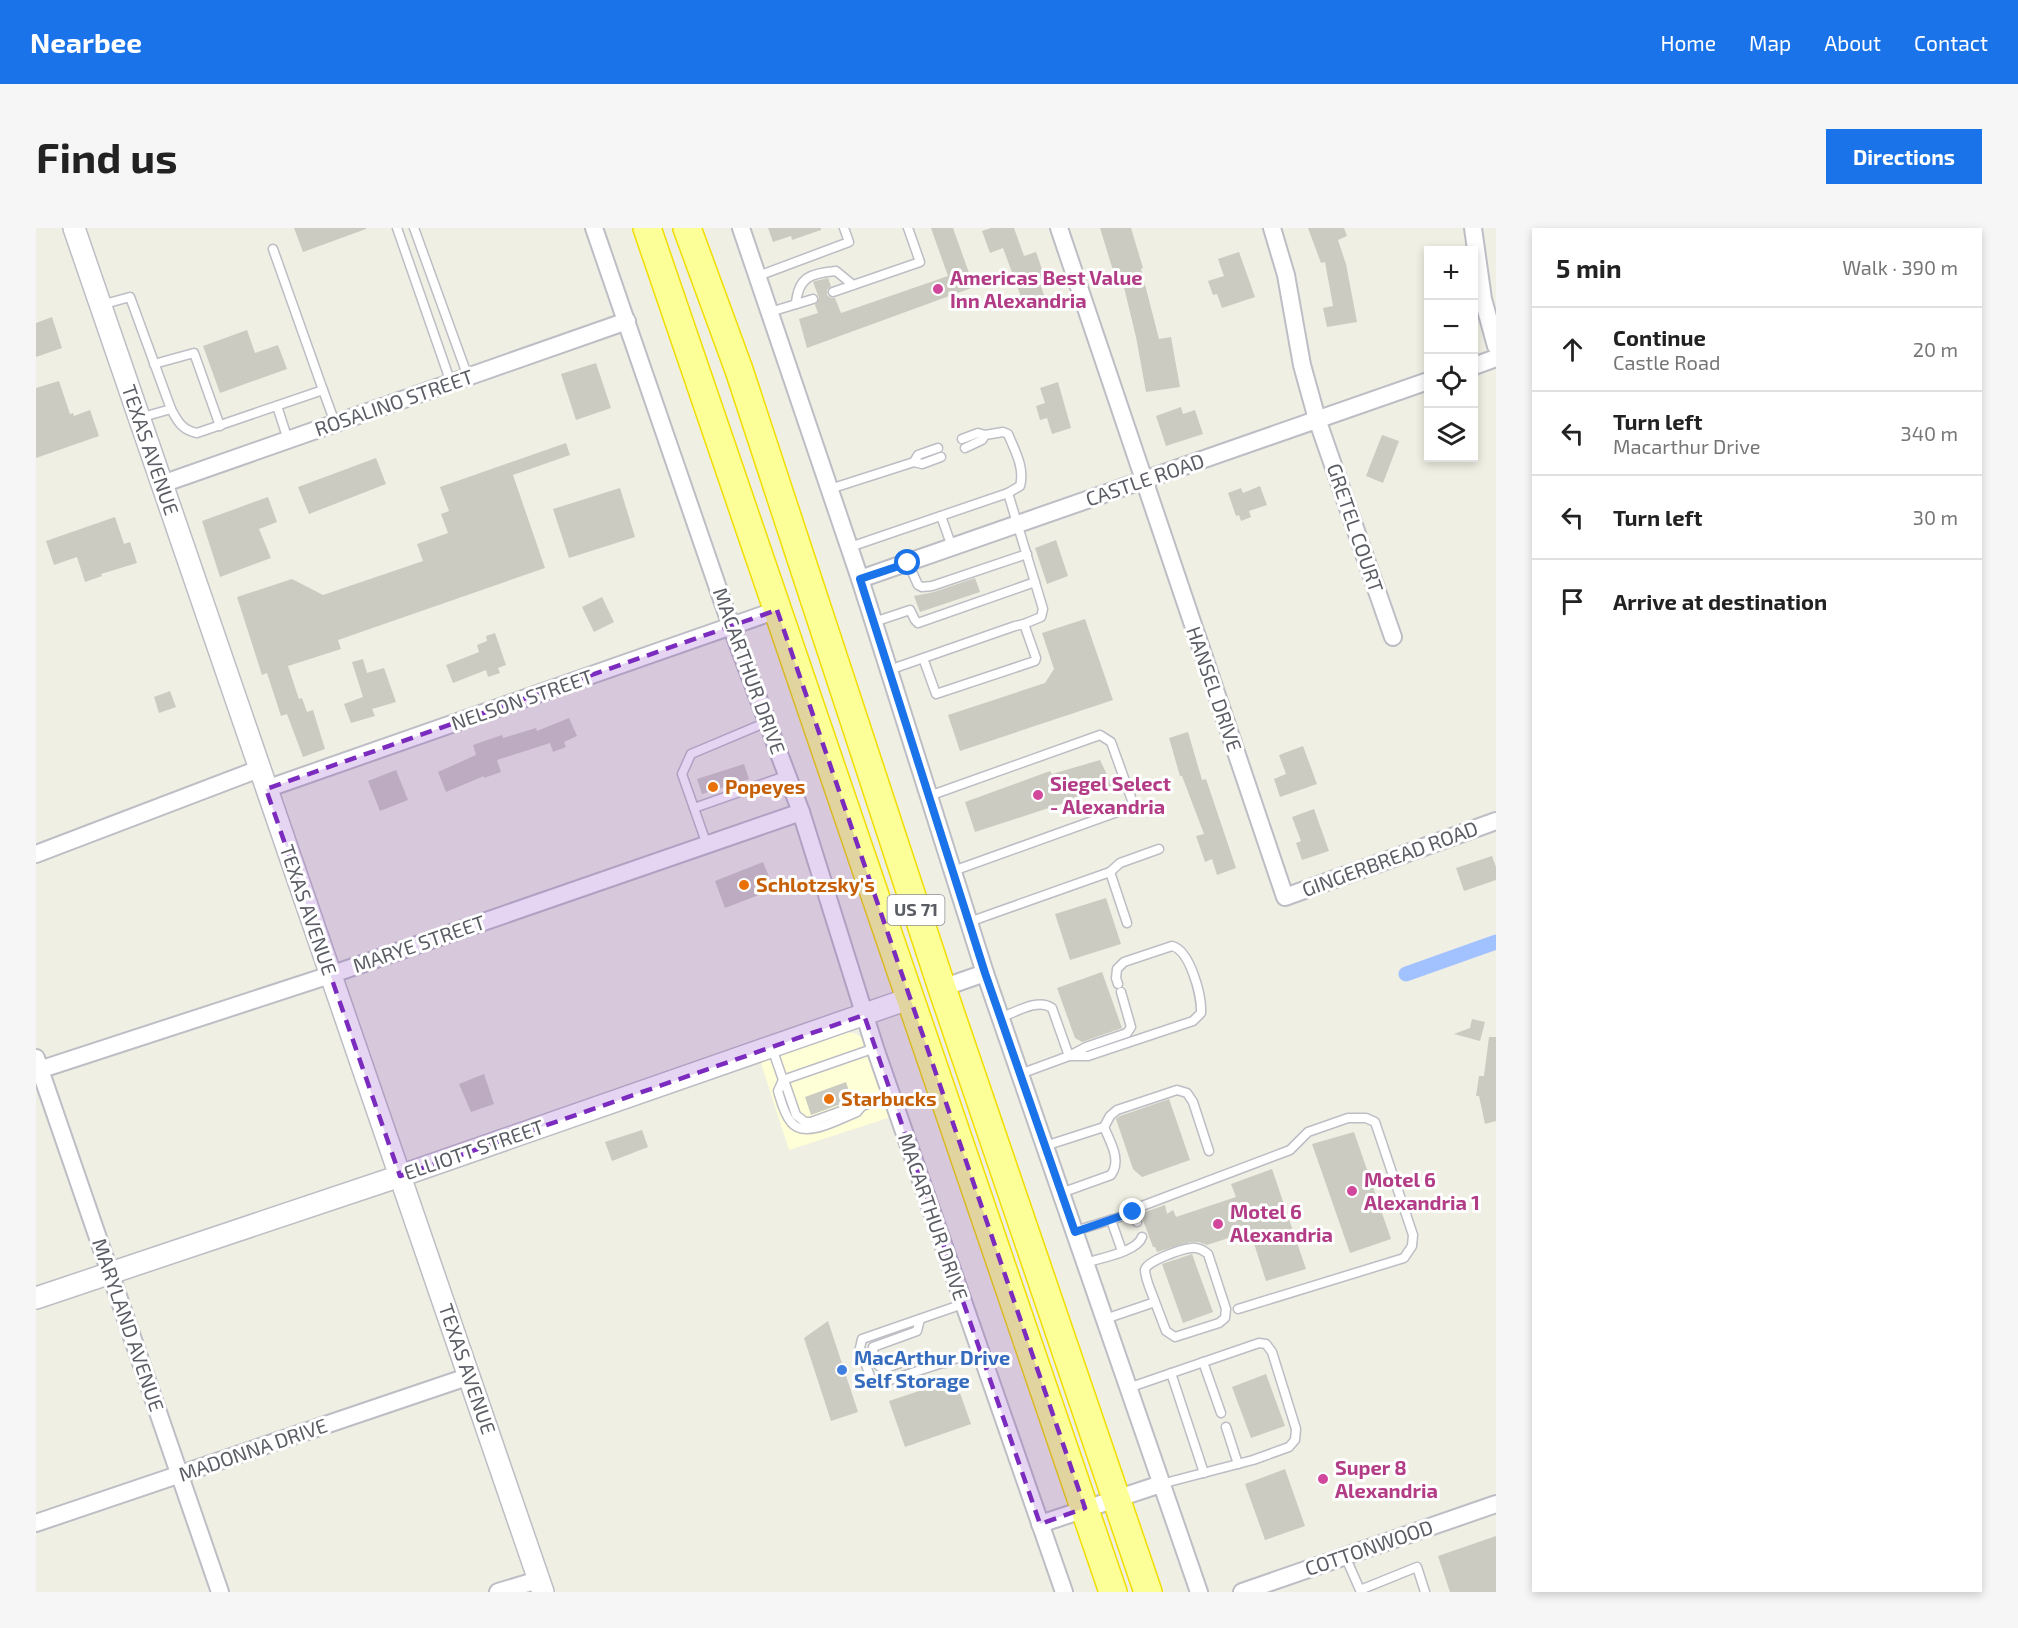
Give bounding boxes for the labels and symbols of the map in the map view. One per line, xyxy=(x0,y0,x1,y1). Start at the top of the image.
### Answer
place label: Americas Best Value Inn Alexandria xyxy=(950,265,1143,312)
marker: Americas Best Value Inn Alexandria xyxy=(931,282,945,296)
street label: ROSALINO STREET xyxy=(311,364,476,440)
street label: TEXAS AVENUE xyxy=(117,381,185,518)
street label: CASTLE ROAD xyxy=(1082,448,1207,511)
street label: GRETEL COURT xyxy=(1323,460,1389,596)
route start xyxy=(894,549,920,575)
street label: MACARTHUR DRIVE xyxy=(709,584,791,757)
street label: HANSEL DRIVE xyxy=(1182,623,1248,754)
street label: NELSON STREET xyxy=(448,664,596,734)
place label: Siegel Select - Alexandria xyxy=(1050,771,1171,818)
place label: Popeyes xyxy=(725,774,805,799)
marker: Popeyes xyxy=(706,780,720,794)
marker: Siegel Select - Alexandria xyxy=(1031,788,1045,802)
street label: GINGERBREAD ROAD xyxy=(1298,815,1481,901)
street label: TEXAS AVENUE xyxy=(275,841,343,978)
place label: Schlotzsky's xyxy=(756,872,875,897)
marker: Schlotzsky's xyxy=(737,878,751,892)
road number: US 71 xyxy=(888,895,944,925)
street label: MARYE STREET xyxy=(349,909,488,977)
place label: Starbucks xyxy=(841,1086,937,1110)
marker: Starbucks xyxy=(822,1092,836,1106)
street label: ELLIOTT STREET xyxy=(400,1114,547,1184)
street label: MACARTHUR DRIVE xyxy=(894,1130,974,1303)
place label: Motel 6 Alexandria 1 xyxy=(1364,1167,1480,1214)
marker: Motel 6 Alexandria 1 xyxy=(1345,1184,1359,1198)
route end xyxy=(1119,1198,1145,1224)
place label: Motel 6 Alexandria xyxy=(1230,1199,1333,1246)
marker: Motel 6 Alexandria xyxy=(1211,1217,1225,1231)
street label: MARYLAND AVENUE xyxy=(88,1235,170,1414)
street label: TEXAS AVENUE xyxy=(434,1300,502,1437)
place label: MacArthur Drive Self Storage xyxy=(854,1345,1010,1392)
marker: MacArthur Drive Self Storage xyxy=(835,1363,849,1377)
street label: MADONNA DRIVE xyxy=(175,1412,330,1486)
place label: Super 8 Alexandria xyxy=(1335,1455,1438,1502)
marker: Super 8 Alexandria xyxy=(1316,1472,1330,1486)
street label: COTTONWOOD xyxy=(1302,1514,1436,1580)

